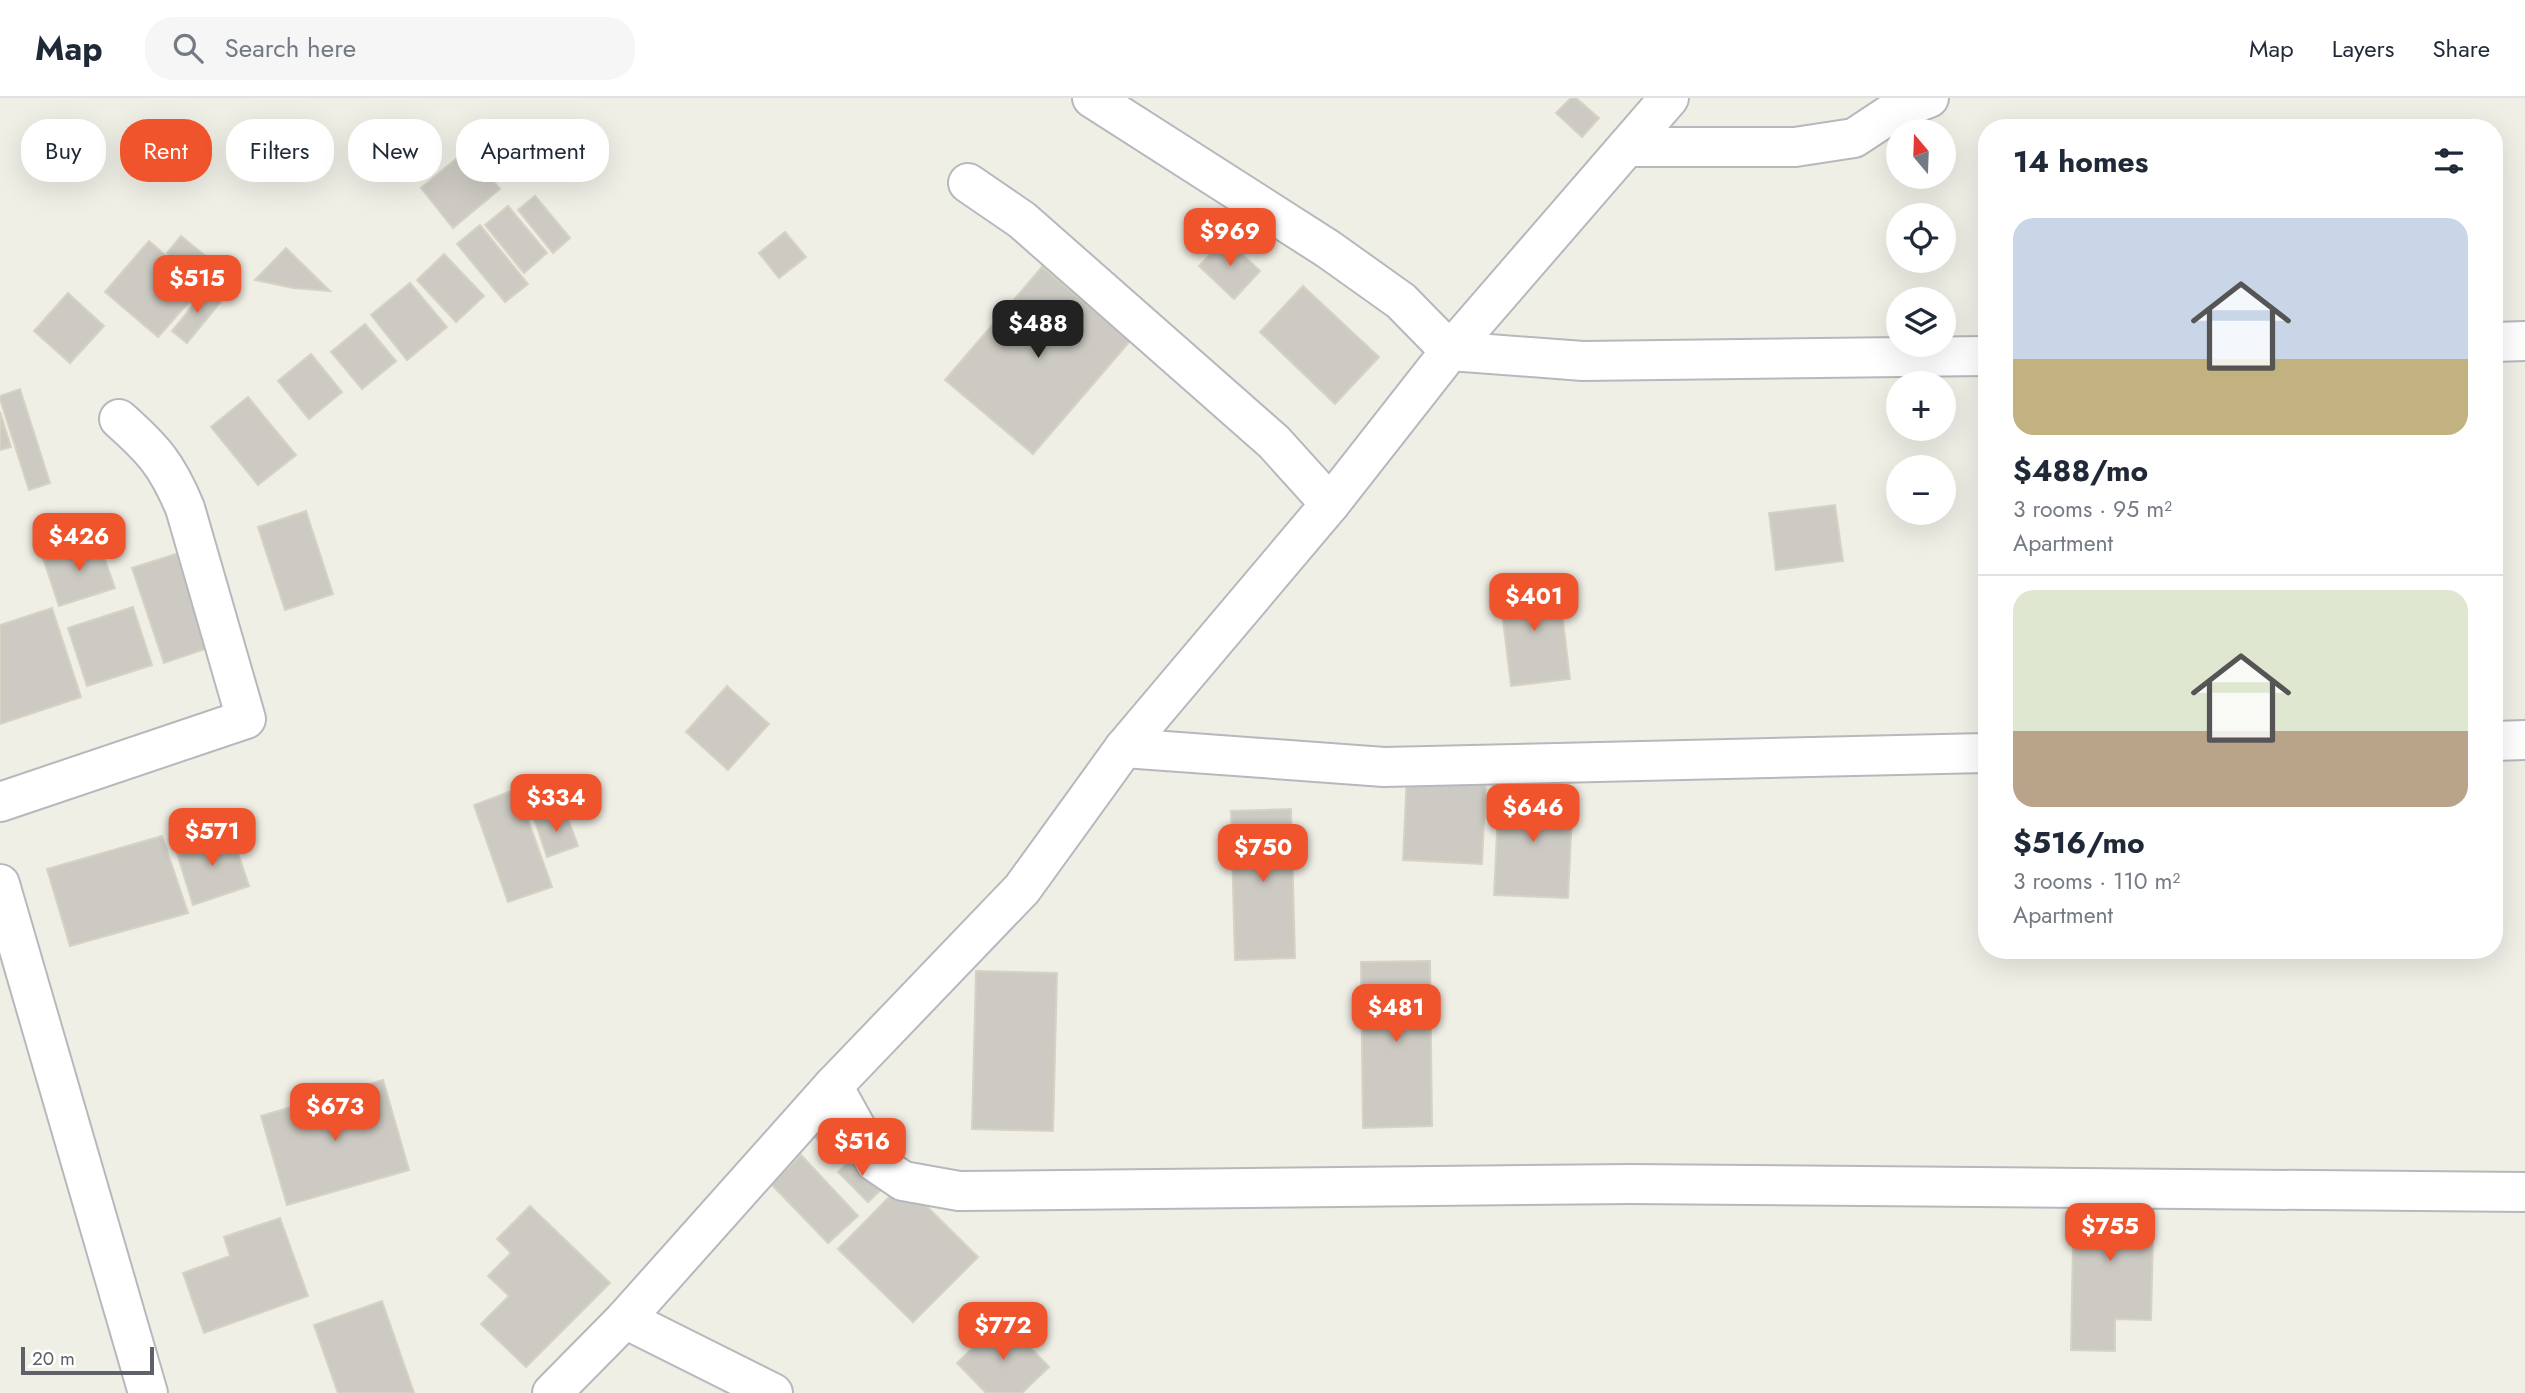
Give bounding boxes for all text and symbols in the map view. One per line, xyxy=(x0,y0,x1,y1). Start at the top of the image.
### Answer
search box xyxy=(145,17,635,80)
text: Map xyxy=(35,25,103,72)
icon: search xyxy=(169,29,207,67)
text: Search here xyxy=(225,29,356,67)
text: Map xyxy=(2249,31,2294,66)
text: Layers xyxy=(2332,31,2394,66)
text: Share xyxy=(2432,31,2490,66)
chip: Buy xyxy=(21,119,106,182)
chip: Rent xyxy=(120,119,212,182)
chip: Filters xyxy=(226,119,334,182)
chip: New xyxy=(348,119,442,182)
chip: Apartment xyxy=(456,119,609,182)
north arrow xyxy=(1886,119,1956,189)
map controls xyxy=(1886,119,1956,525)
text: 14 homes xyxy=(2013,140,2148,183)
icon: filters xyxy=(2430,142,2468,180)
button: locate xyxy=(1886,203,1956,273)
pin: $969 xyxy=(1189,208,1271,268)
text: $969 xyxy=(1200,214,1260,248)
pin: $515 xyxy=(156,256,238,315)
text: $515 xyxy=(169,261,225,295)
icon: home xyxy=(2178,263,2304,389)
button: layers xyxy=(1886,287,1956,357)
pin: $488 xyxy=(997,300,1079,360)
text: $488 xyxy=(1008,306,1068,340)
button: + xyxy=(1886,371,1956,441)
text: $488/mo xyxy=(2013,449,2148,492)
button: − xyxy=(1886,455,1956,525)
text: 3 rooms · 95 m² xyxy=(2013,492,2172,526)
pin: $426 xyxy=(38,514,120,573)
text: $426 xyxy=(49,519,109,553)
text: Apartment xyxy=(2013,526,2113,560)
pin: $401 xyxy=(1493,574,1575,633)
text: $401 xyxy=(1505,579,1563,613)
icon: home xyxy=(2178,635,2304,761)
pin: $334 xyxy=(515,774,597,834)
text: $334 xyxy=(527,780,585,814)
pin: $646 xyxy=(1492,784,1574,844)
text: $646 xyxy=(1502,790,1564,824)
pin: $571 xyxy=(171,808,253,868)
text: $571 xyxy=(185,814,239,848)
text: $516/mo xyxy=(2013,821,2145,864)
pin: $750 xyxy=(1222,824,1304,884)
text: $750 xyxy=(1234,830,1292,864)
text: 3 rooms · 110 m² xyxy=(2013,864,2180,898)
text: Apartment xyxy=(2013,898,2113,932)
pin: $481 xyxy=(1355,984,1437,1044)
text: $481 xyxy=(1368,990,1424,1024)
pin: $673 xyxy=(294,1084,376,1143)
text: $673 xyxy=(306,1089,364,1123)
pin: $516 xyxy=(821,1118,903,1178)
text: $516 xyxy=(834,1124,890,1158)
pin: $755 xyxy=(2069,1204,2151,1263)
text: $755 xyxy=(2081,1209,2139,1243)
pin: $772 xyxy=(962,1302,1044,1362)
text: $772 xyxy=(974,1308,1032,1342)
scale bar xyxy=(21,1344,154,1376)
text: 20 m xyxy=(32,1345,75,1372)

